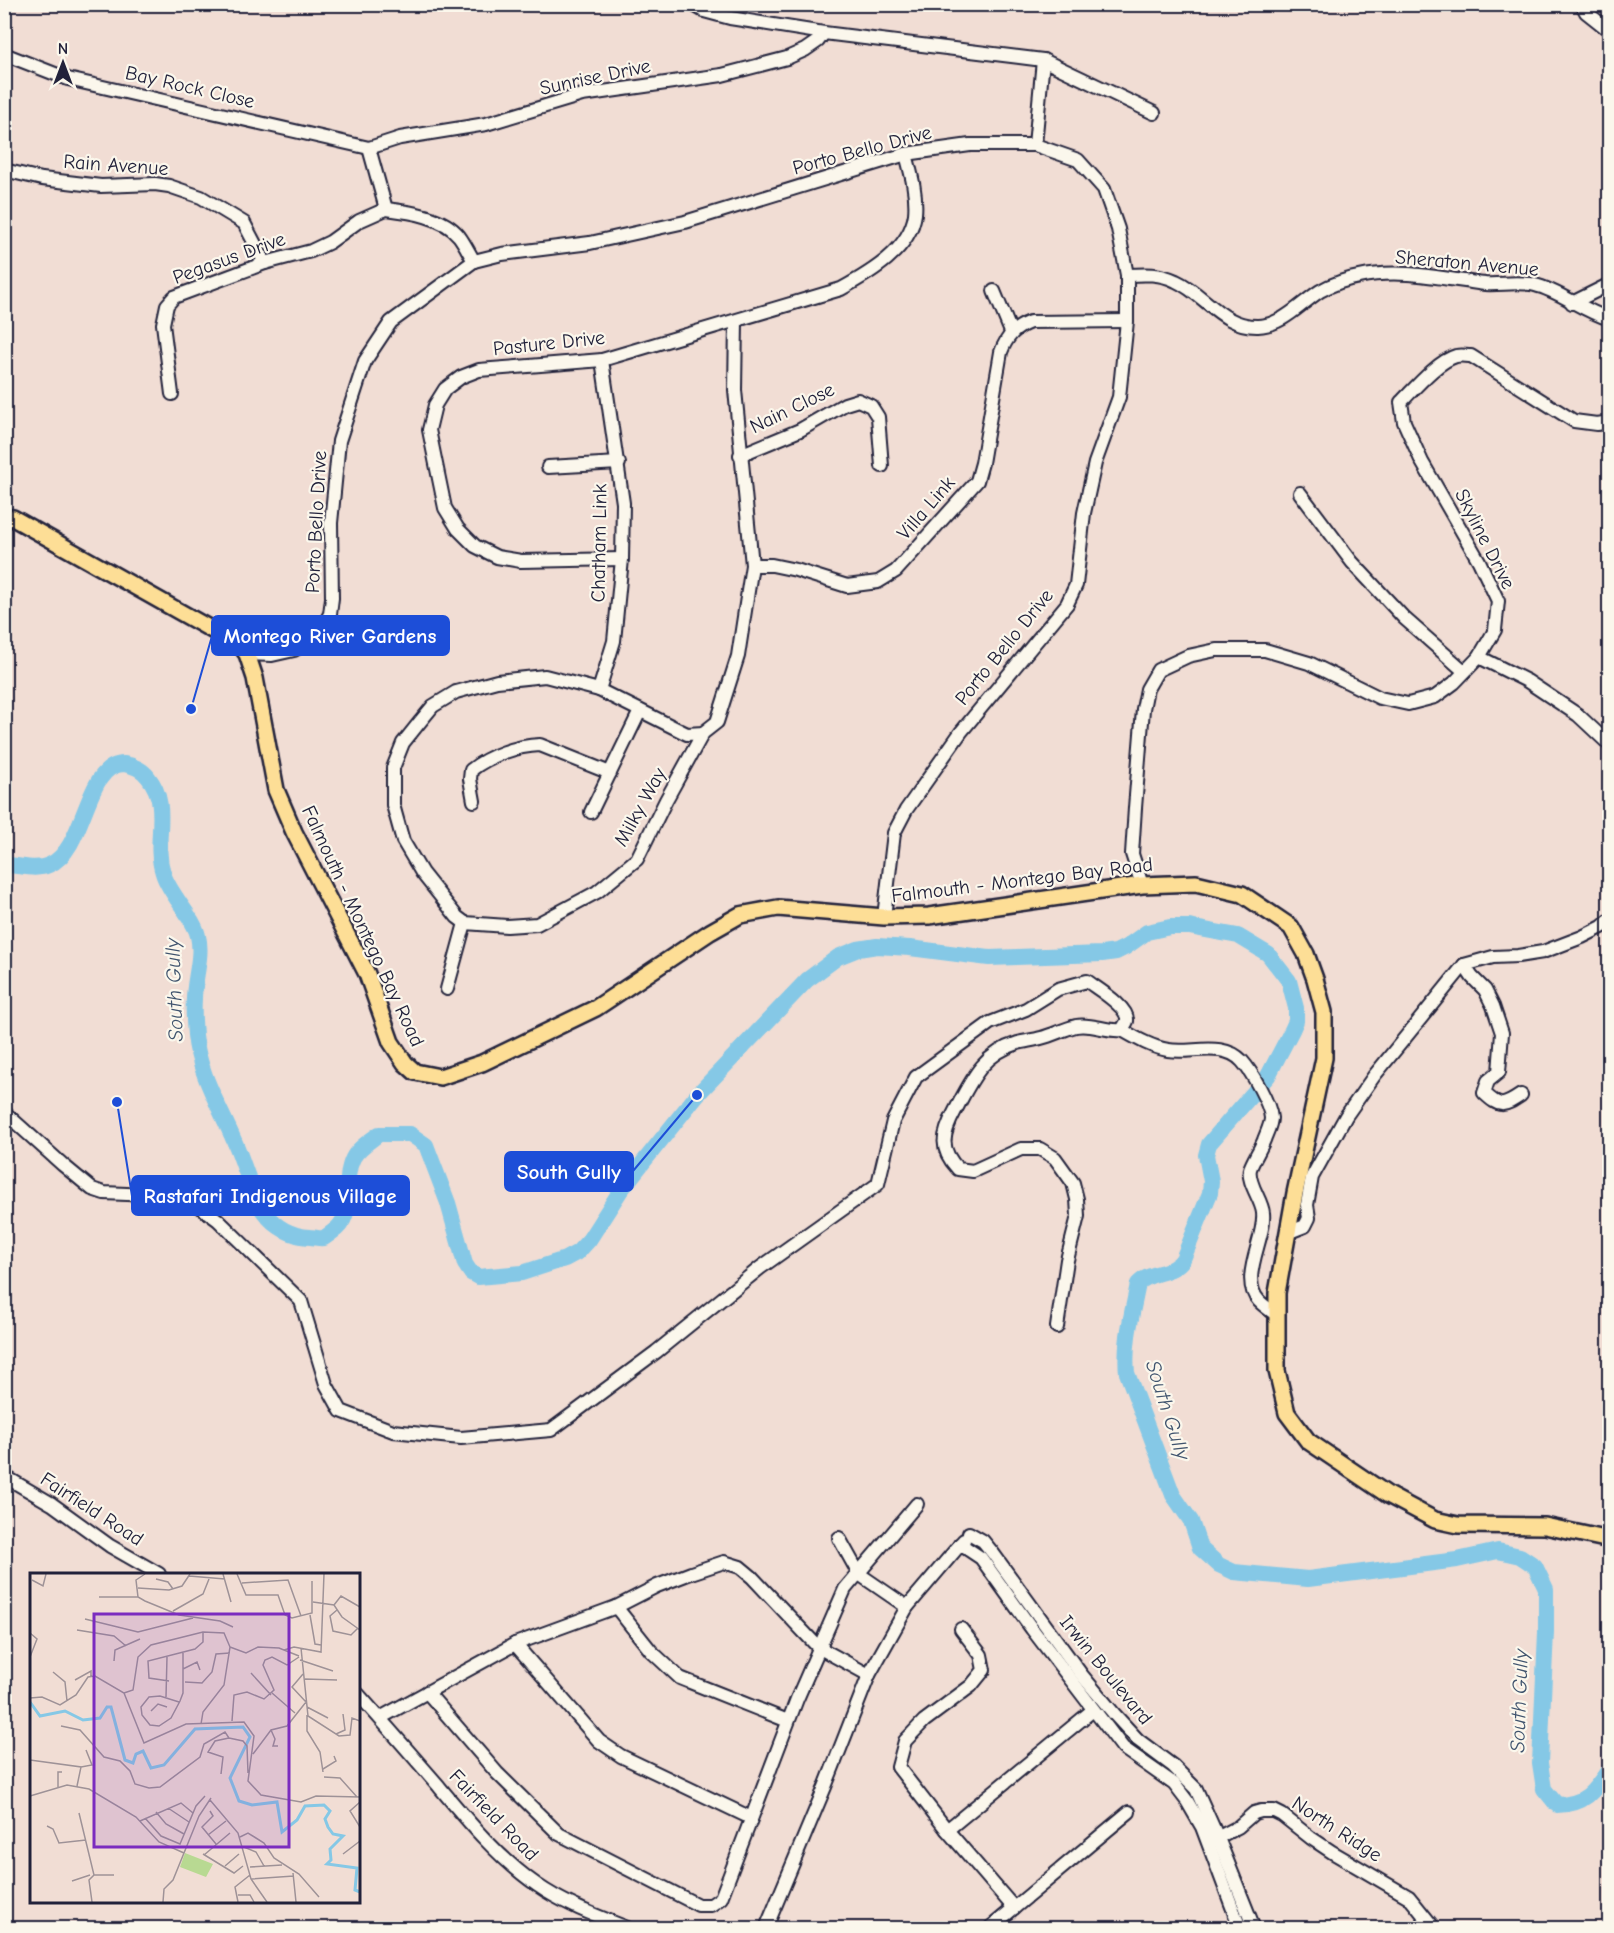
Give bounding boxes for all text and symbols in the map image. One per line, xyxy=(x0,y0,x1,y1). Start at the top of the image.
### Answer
north arrow xyxy=(33,33,93,93)
text: N xyxy=(58,40,68,58)
street label: Sunrise Drive xyxy=(537,54,653,100)
street label: Bay Rock Close xyxy=(123,61,257,113)
street label: Porto Bello Drive xyxy=(790,120,934,180)
street label: Rain Avenue xyxy=(63,150,169,180)
street label: Pegasus Drive xyxy=(170,227,288,289)
street label: Sheraton Avenue xyxy=(1394,245,1540,281)
street label: Pasture Drive xyxy=(492,326,606,360)
street label: Nain Close xyxy=(746,378,838,438)
street label: Porto Bello Drive xyxy=(301,450,331,594)
street label: Villa Link xyxy=(892,471,960,544)
street label: Chatham Link xyxy=(586,483,612,602)
street label: Skyline Drive xyxy=(1450,485,1520,593)
street label: Porto Bello Drive xyxy=(950,584,1058,710)
callout: Montego River Gardens xyxy=(212,616,449,655)
text: Montego River Gardens xyxy=(224,624,436,648)
street label: Milky Way xyxy=(609,764,671,850)
street label: Falmouth - Montego Bay Road xyxy=(297,802,429,1050)
street label: Falmouth - Montego Bay Road xyxy=(890,853,1154,907)
water label: South Gully xyxy=(160,936,188,1042)
callout: South Gully xyxy=(505,1152,633,1191)
text: South Gully xyxy=(517,1160,621,1184)
callout: Rastafari Indigenous Village xyxy=(132,1176,409,1215)
text: Rastafari Indigenous Village xyxy=(143,1184,397,1208)
water label: South Gully xyxy=(1141,1357,1196,1464)
street label: Fairfield Road xyxy=(36,1467,148,1551)
inset map xyxy=(30,1573,360,1903)
street label: Irwin Boulevard xyxy=(1055,1611,1157,1729)
water label: South Gully xyxy=(1505,1647,1533,1753)
street label: Fairfield Road xyxy=(445,1765,543,1865)
street label: North Ridge xyxy=(1288,1791,1386,1867)

